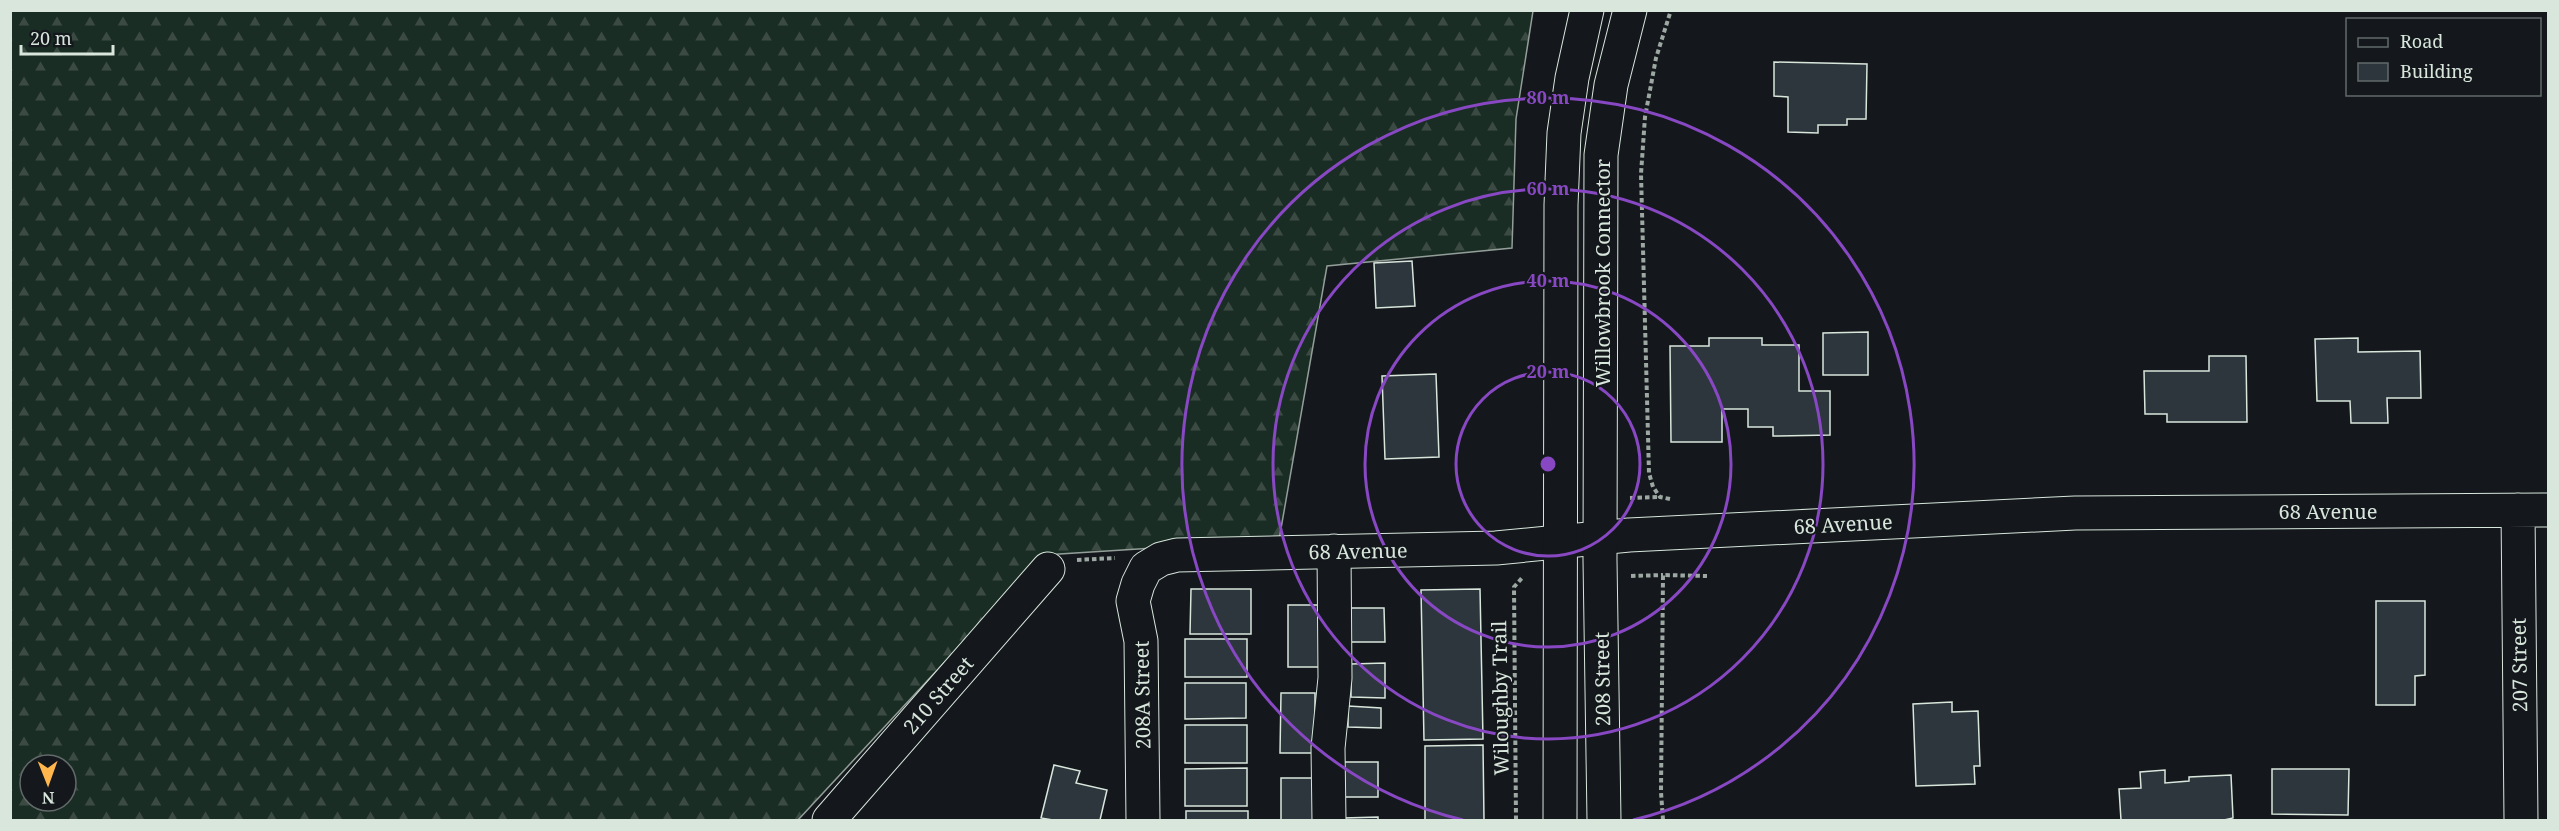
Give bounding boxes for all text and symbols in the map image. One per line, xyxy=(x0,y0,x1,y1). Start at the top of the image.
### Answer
scale bar xyxy=(21,18,112,56)
legend xyxy=(2346,18,2541,96)
text: 20 m xyxy=(30,26,72,50)
text: Road xyxy=(2400,29,2443,53)
text: Building xyxy=(2400,59,2473,83)
text: 80 m xyxy=(1527,85,1570,109)
street label: Willowbrook Connector xyxy=(1589,158,1616,387)
text: 60 m xyxy=(1527,176,1570,200)
text: 40 m xyxy=(1527,268,1570,292)
text: 20 m xyxy=(1527,359,1570,383)
centre of rings xyxy=(1538,454,1558,474)
street label: 68 Avenue xyxy=(2278,498,2378,525)
street label: 68 Avenue xyxy=(1793,508,1893,540)
street label: 68 Avenue xyxy=(1308,537,1408,565)
street label: 207 Street xyxy=(2505,618,2533,712)
street label: Wiloughby Trail xyxy=(1485,620,1515,776)
street label: 208 Street xyxy=(1588,632,1616,726)
street label: 208A Street xyxy=(1128,640,1156,750)
street label: 210 Street xyxy=(897,650,979,740)
north arrow xyxy=(18,753,78,813)
text: N xyxy=(41,787,55,809)

